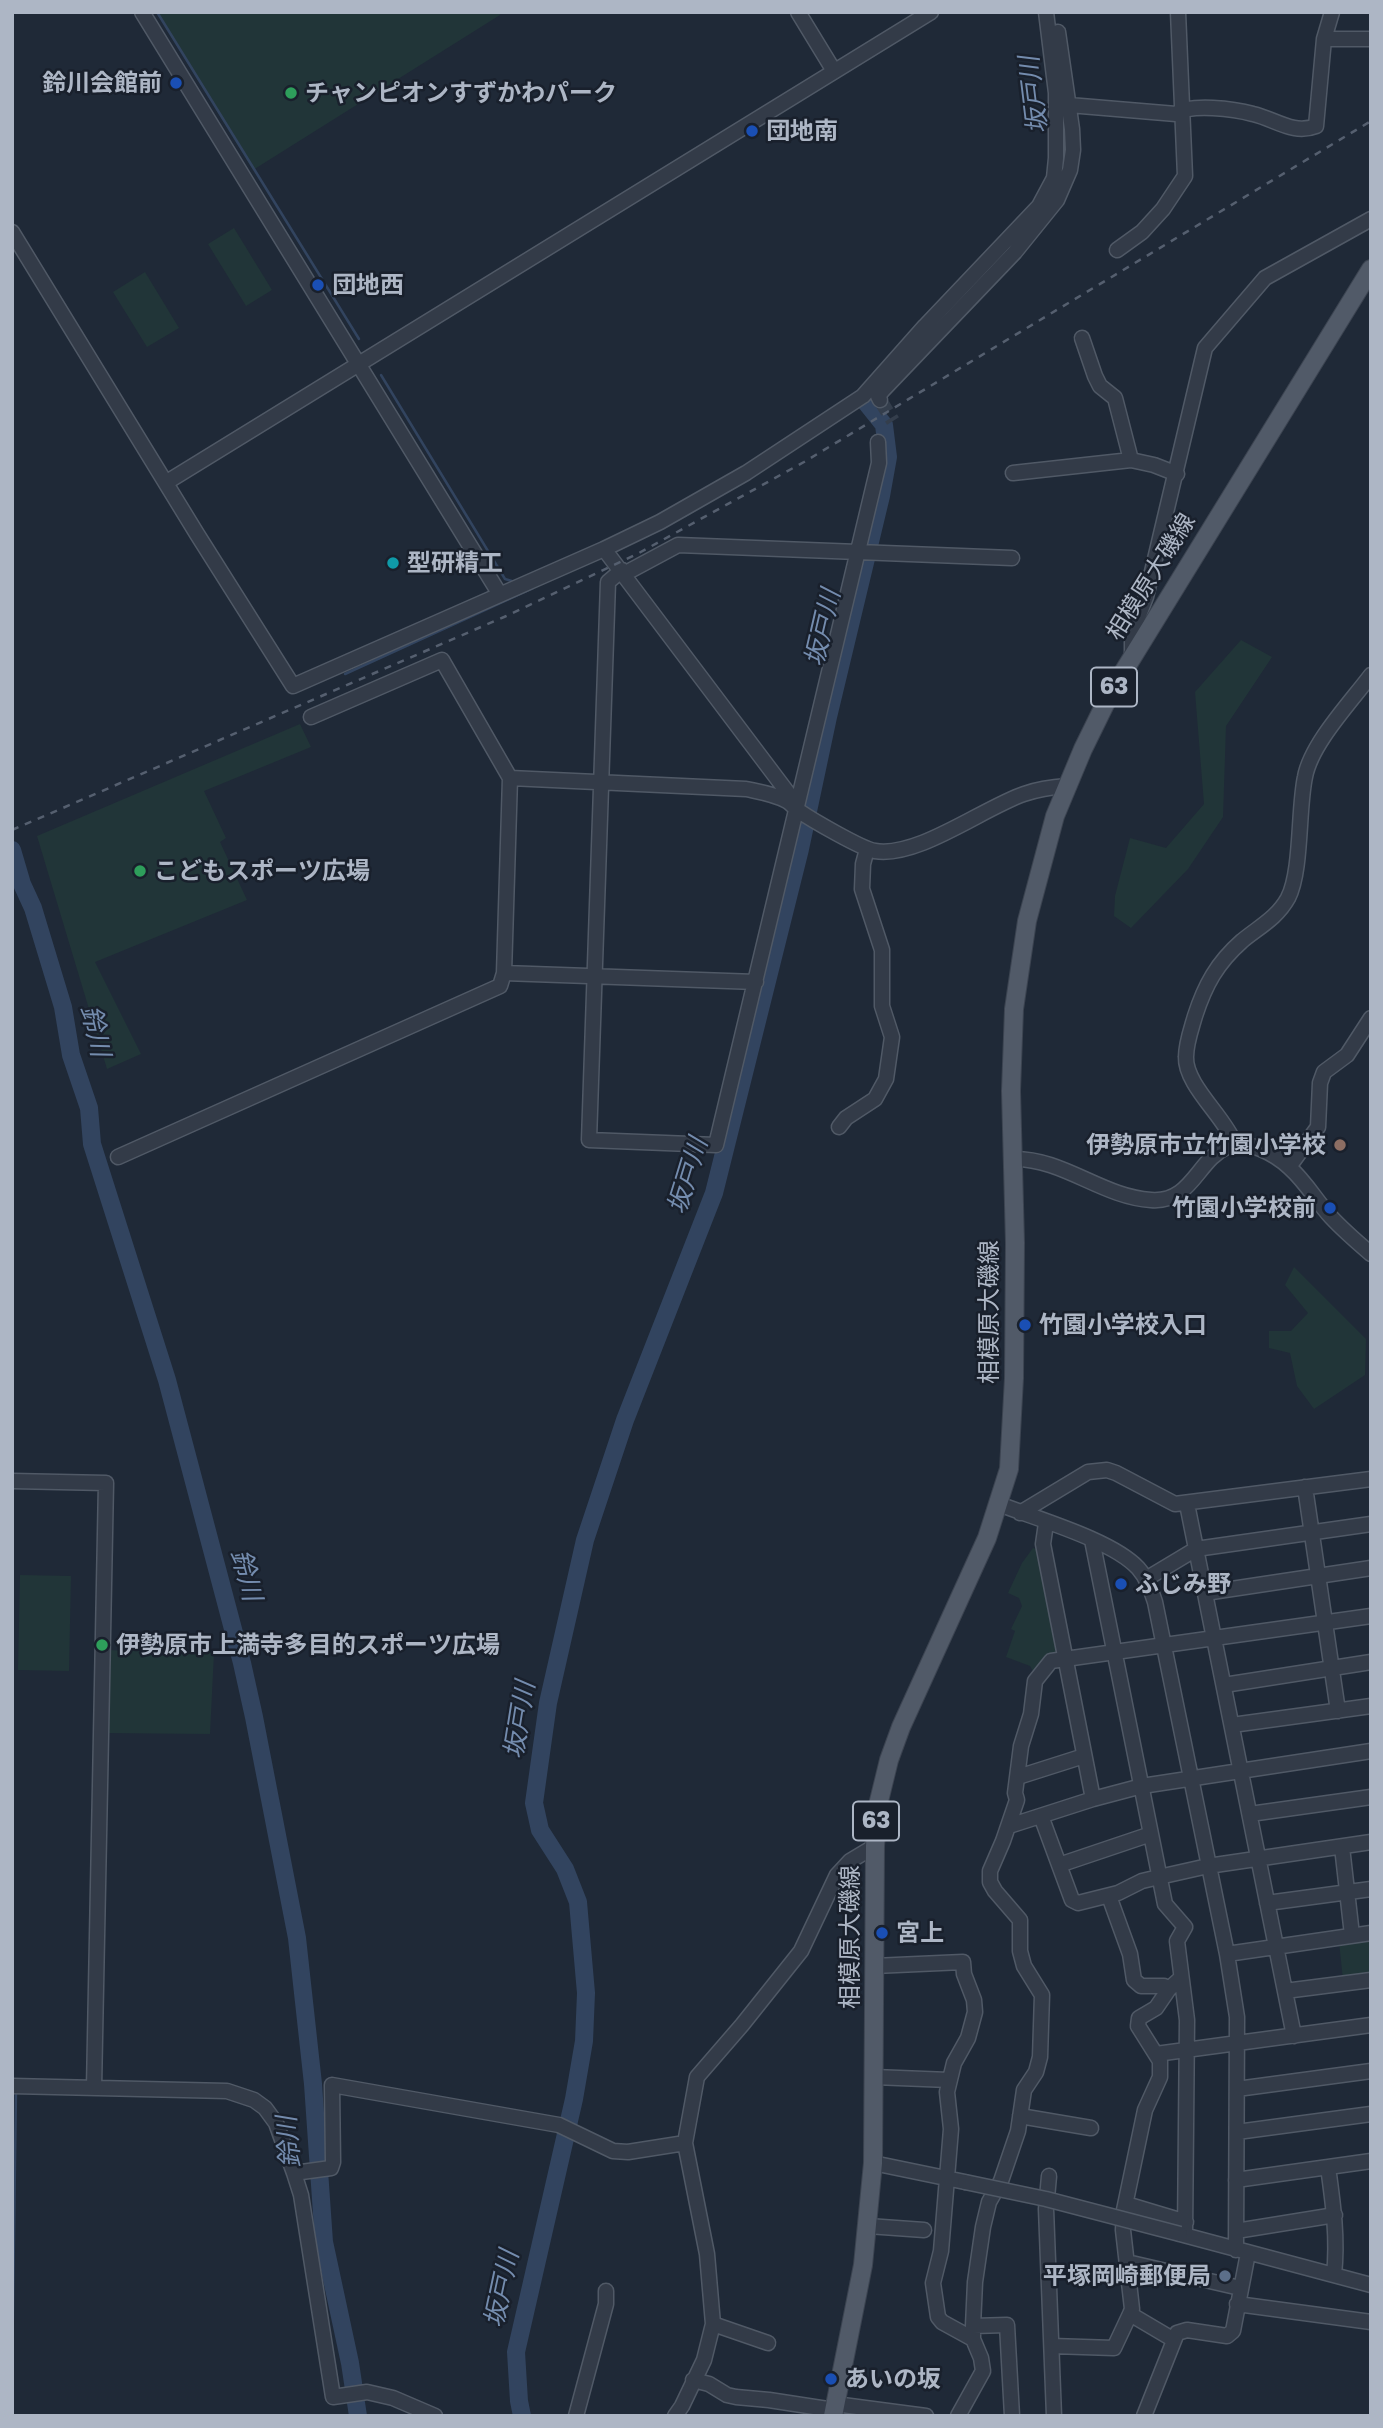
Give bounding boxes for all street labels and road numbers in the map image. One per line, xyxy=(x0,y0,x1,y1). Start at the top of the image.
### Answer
street label: 相模原大磯線 xyxy=(1101,508,1201,646)
road number: 63 xyxy=(1091,667,1137,706)
street label: 相模原大磯線 xyxy=(975,1240,1003,1384)
road number: 63 xyxy=(853,1802,899,1840)
street label: 相模原大磯線 xyxy=(836,1865,864,2009)

